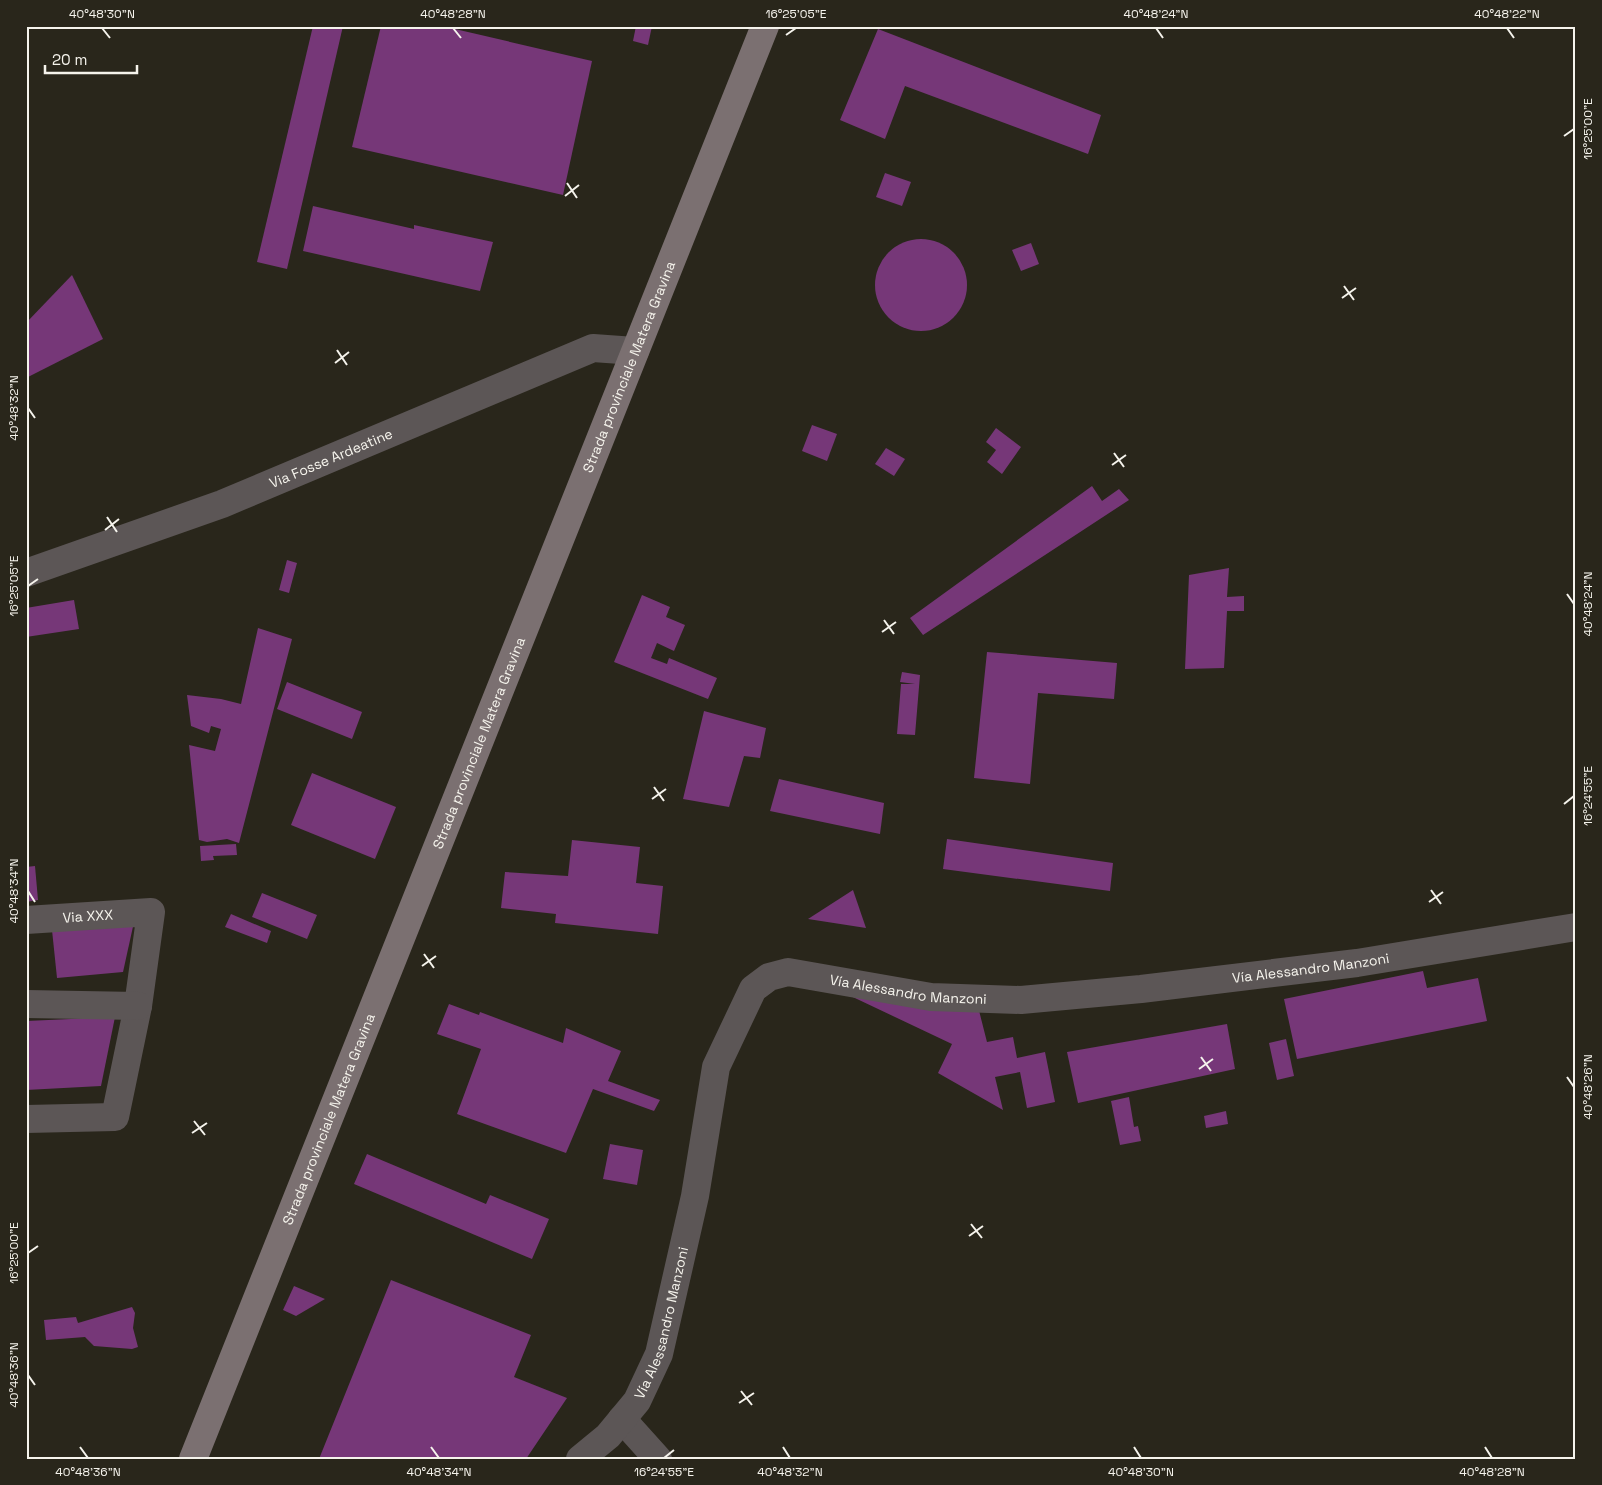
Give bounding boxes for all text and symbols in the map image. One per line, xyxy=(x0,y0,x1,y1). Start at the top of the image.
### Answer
text: 40°48'30"N xyxy=(69,6,135,22)
text: 40°48'28"N xyxy=(420,6,486,22)
text: 16°25'05"E xyxy=(765,6,827,22)
text: 40°48'24"N xyxy=(1124,6,1188,22)
text: 40°48'22"N xyxy=(1474,6,1540,22)
scale bar xyxy=(45,42,138,74)
text: 20 m xyxy=(52,50,87,69)
text: 16°25'00"E xyxy=(1580,98,1596,160)
street label: Strada provinciale Matera Gravina xyxy=(579,258,679,475)
text: 40°48'32"N xyxy=(6,375,22,441)
street label: Via Fosse Ardeatine xyxy=(267,424,395,492)
text: 16°25'05"E xyxy=(6,555,22,617)
text: 40°48'24"N xyxy=(1580,572,1596,636)
street label: Strada provinciale Matera Gravina xyxy=(428,634,529,851)
text: 16°24'55"E xyxy=(1580,766,1596,826)
text: 40°48'34"N xyxy=(6,858,22,924)
street label: Via XXX xyxy=(62,905,114,927)
street label: Vía Alessandro Manzoni xyxy=(1231,949,1391,987)
street label: Vía Alessandro Manzoni xyxy=(828,970,987,1008)
street label: Strada provinciale Matera Gravina xyxy=(278,1011,379,1228)
text: 40°48'26"N xyxy=(1580,1054,1596,1120)
text: 16°25'00"E xyxy=(6,1222,22,1284)
street label: Vía Alessandro Manzoni xyxy=(630,1245,692,1402)
text: 40°48'36"N xyxy=(6,1342,22,1408)
text: 40°48'36"N xyxy=(55,1464,121,1480)
text: 40°48'34"N xyxy=(406,1464,472,1480)
text: 16°24'55"E xyxy=(634,1464,694,1480)
text: 40°48'32"N xyxy=(757,1464,823,1480)
text: 40°48'30"N xyxy=(1108,1464,1174,1480)
text: 40°48'28"N xyxy=(1459,1464,1525,1480)

